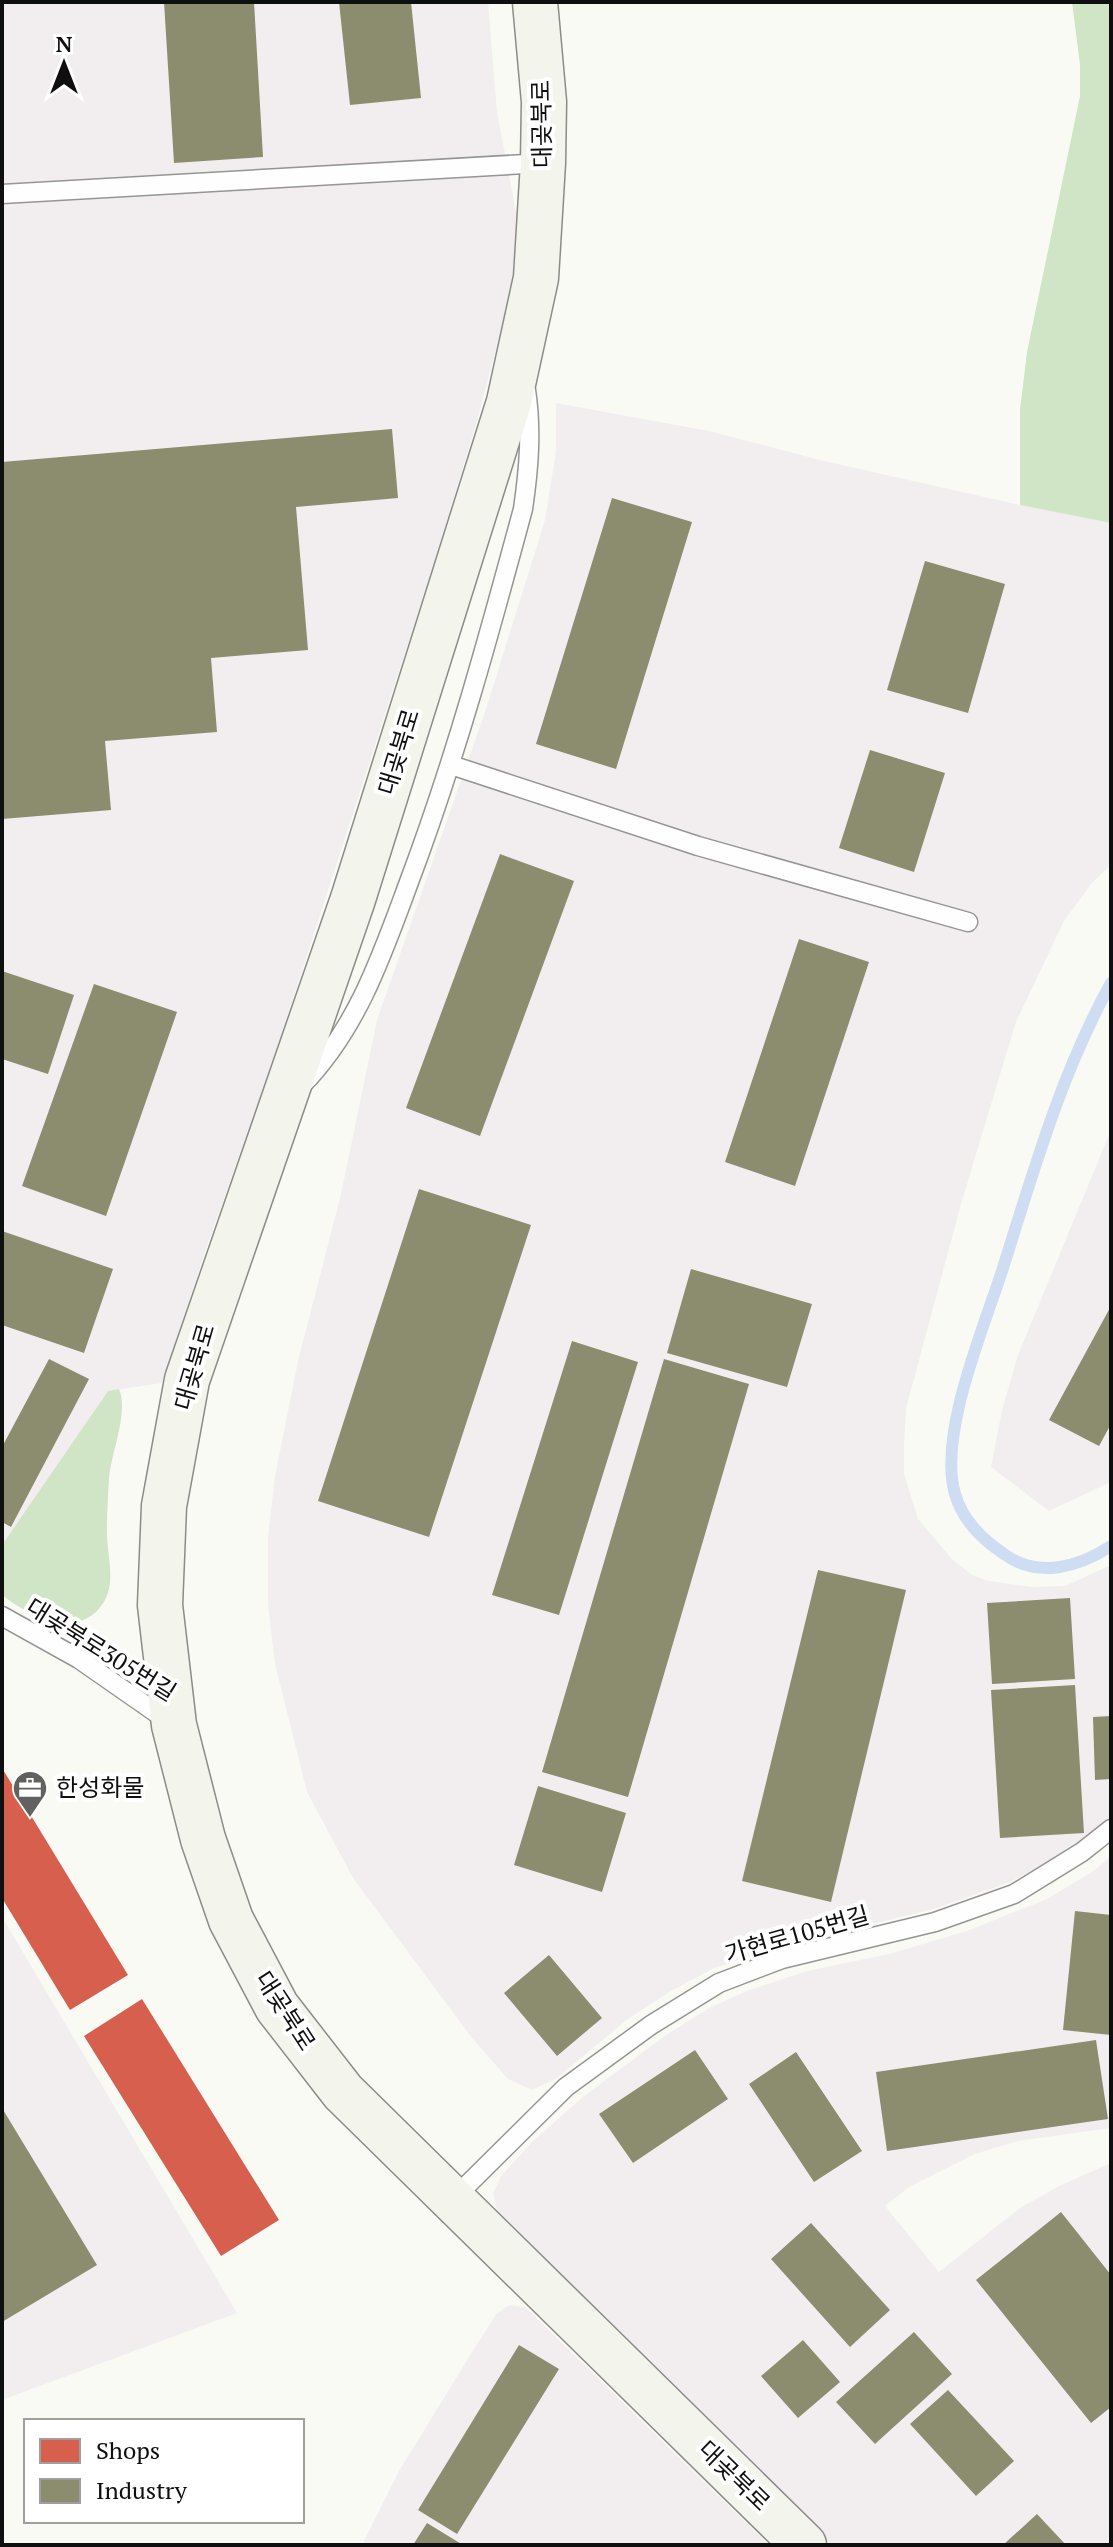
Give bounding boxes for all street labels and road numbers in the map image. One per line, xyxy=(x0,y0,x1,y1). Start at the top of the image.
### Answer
street label: 대곶북로 xyxy=(524,80,558,168)
street label: 대곶북로 xyxy=(370,705,426,799)
street label: 대곶북로 xyxy=(166,1320,222,1414)
street label: 대곶북로305번길 xyxy=(21,1590,182,1708)
street label: 가현로105번길 xyxy=(721,1898,873,1970)
street label: 대곶북로 xyxy=(248,1965,323,2056)
street label: 대곶북로 xyxy=(692,2433,778,2517)

